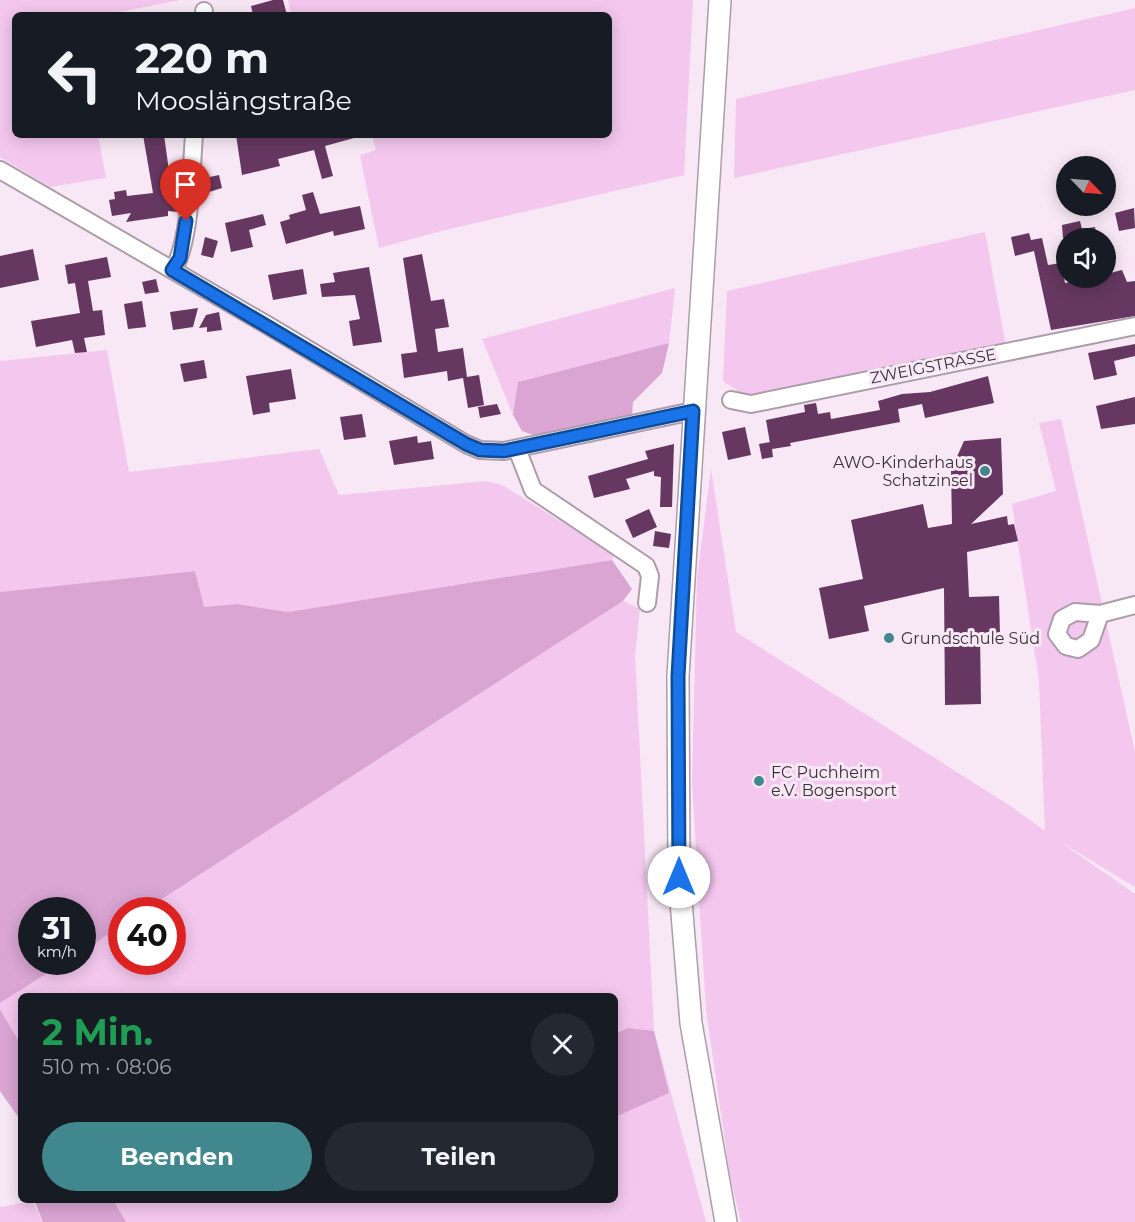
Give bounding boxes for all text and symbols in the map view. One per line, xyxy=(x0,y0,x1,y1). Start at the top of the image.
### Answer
text: 220 m xyxy=(135,32,269,84)
icon: left xyxy=(36,36,114,114)
text: Mooslängstraße xyxy=(135,84,352,117)
north arrow xyxy=(1056,156,1116,216)
map controls xyxy=(1056,156,1116,288)
pin xyxy=(160,159,211,221)
icon: arrive xyxy=(169,168,202,201)
button: sound xyxy=(1056,228,1116,288)
street label: ZWEIGSTRASSE xyxy=(868,344,998,388)
place label: AWO-Kinderhaus Schatzinsel xyxy=(833,453,973,490)
marker: AWO-Kinderhaus Schatzinsel xyxy=(978,464,992,478)
place label: Grundschule Süd xyxy=(901,629,1040,648)
marker: Grundschule Süd xyxy=(882,631,896,645)
place label: FC Puchheim e.V. Bogensport xyxy=(771,763,898,800)
marker: FC Puchheim e.V. Bogensport xyxy=(752,774,766,788)
position arrow xyxy=(647,845,711,909)
speed limit sign: 40 xyxy=(108,897,186,975)
text: 31 xyxy=(42,910,72,947)
text: km/h xyxy=(37,942,77,961)
text: 2 Min. xyxy=(42,1010,153,1054)
button: close xyxy=(531,1013,594,1076)
text: 510 m · 08:06 xyxy=(42,1055,171,1079)
button: Beenden xyxy=(42,1122,312,1191)
button: Teilen xyxy=(324,1122,594,1191)

